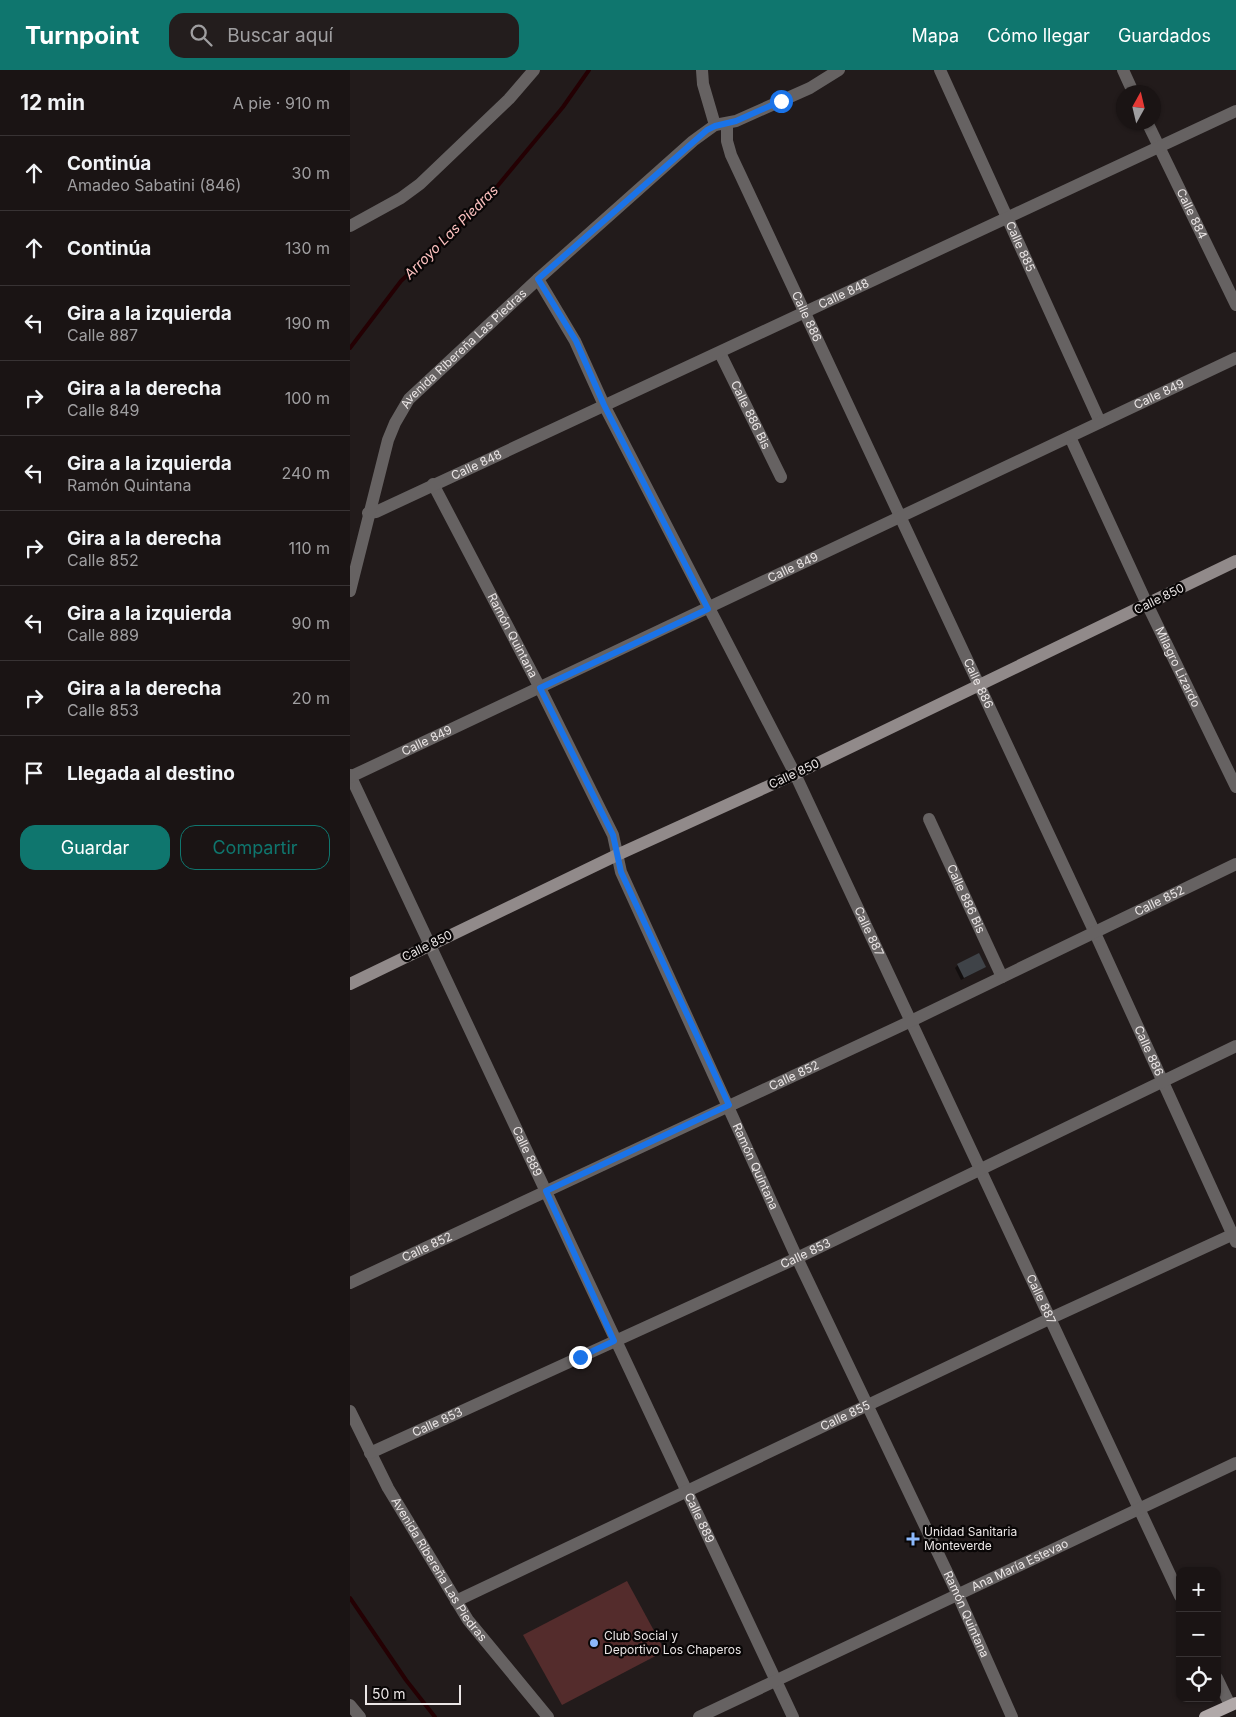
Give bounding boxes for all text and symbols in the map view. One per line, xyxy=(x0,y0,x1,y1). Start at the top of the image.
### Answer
search box xyxy=(169,13,519,58)
text: Turnpoint xyxy=(25,21,139,50)
icon: search xyxy=(187,21,215,49)
text: Buscar aquí xyxy=(227,24,333,47)
text: Mapa xyxy=(912,25,959,46)
text: Cómo llegar xyxy=(987,25,1090,46)
text: Guardados xyxy=(1118,25,1211,46)
north arrow xyxy=(1116,85,1161,130)
text: 12 min xyxy=(20,90,85,115)
route start xyxy=(770,90,793,113)
text: A pie · 910 m xyxy=(233,93,330,113)
text: Continúa xyxy=(67,152,151,175)
icon: ahead xyxy=(20,159,48,187)
text: 30 m xyxy=(292,163,330,183)
text: Amadeo Sabatini (846) xyxy=(67,175,241,195)
water label: Arroyo Las Piedras xyxy=(399,181,501,283)
street label: Calle 884 xyxy=(1173,186,1211,241)
street label: Calle 885 xyxy=(1003,219,1039,274)
icon: ahead xyxy=(20,234,48,262)
text: Continúa xyxy=(67,237,151,260)
text: 130 m xyxy=(285,238,330,258)
street label: Calle 848 xyxy=(816,275,871,312)
street label: Avenida Ribereña Las Piedras xyxy=(397,285,529,411)
street label: Calle 886 xyxy=(789,289,825,344)
text: Gira a la izquierda xyxy=(67,302,232,325)
icon: left xyxy=(20,309,48,337)
text: 190 m xyxy=(285,313,330,333)
text: Calle 887 xyxy=(67,325,138,345)
street label: Calle 849 xyxy=(1131,376,1187,412)
text: Gira a la derecha xyxy=(67,377,222,400)
street label: Calle 886 Bis xyxy=(728,378,774,451)
icon: right xyxy=(20,384,48,412)
text: 100 m xyxy=(285,388,330,408)
text: Calle 849 xyxy=(67,400,139,420)
street label: Calle 848 xyxy=(449,446,504,483)
text: Gira a la izquierda xyxy=(67,452,232,475)
icon: left xyxy=(20,459,48,487)
text: 240 m xyxy=(282,463,330,483)
text: Ramón Quintana xyxy=(67,475,192,495)
text: Gira a la derecha xyxy=(67,527,222,550)
icon: right xyxy=(20,534,48,562)
text: 110 m xyxy=(288,538,330,558)
street label: Calle 849 xyxy=(765,549,821,585)
text: Calle 852 xyxy=(67,550,139,570)
street label: Calle 850 xyxy=(1131,580,1186,617)
street label: Ramón Quintana xyxy=(485,590,541,680)
text: Gira a la izquierda xyxy=(67,602,232,625)
icon: left xyxy=(20,609,48,637)
text: 90 m xyxy=(291,613,330,633)
street label: Milagro Lizardo xyxy=(1152,624,1204,710)
text: Calle 889 xyxy=(67,625,139,645)
street label: Calle 886 xyxy=(960,656,997,711)
text: Gira a la derecha xyxy=(67,677,222,700)
icon: right xyxy=(20,684,48,712)
text: 20 m xyxy=(292,688,330,708)
text: Calle 853 xyxy=(67,700,139,720)
street label: Calle 849 xyxy=(399,722,454,759)
street label: Calle 850 xyxy=(766,755,821,792)
icon: arrive xyxy=(20,759,48,787)
text: Llegada al destino xyxy=(67,762,235,785)
button: Guardar xyxy=(20,825,170,870)
button: Compartir xyxy=(180,825,330,870)
street label: Calle 886 Bis xyxy=(944,862,989,936)
street label: Calle 852 xyxy=(1132,882,1187,919)
street label: Calle 887 xyxy=(851,904,887,959)
street label: Calle 850 xyxy=(399,927,454,964)
street label: Calle 886 xyxy=(1131,1023,1167,1078)
street label: Calle 852 xyxy=(766,1057,821,1093)
street label: Ramón Quintana xyxy=(730,1121,782,1212)
street label: Calle 889 xyxy=(509,1124,546,1179)
street label: Calle 852 xyxy=(399,1228,454,1265)
street label: Calle 853 xyxy=(778,1235,833,1272)
street label: Calle 887 xyxy=(1023,1272,1060,1327)
route end xyxy=(569,1346,592,1369)
street label: Calle 855 xyxy=(818,1397,872,1434)
street label: Calle 853 xyxy=(409,1404,465,1440)
street label: Calle 889 xyxy=(682,1490,718,1545)
street label: Avenida Ribereña Las Piedras xyxy=(388,1494,491,1644)
place label: Unidad Sanitaria Monteverde xyxy=(924,1524,1017,1553)
marker: Unidad Sanitaria Monteverde xyxy=(906,1532,920,1546)
street label: Ana María Estevao xyxy=(969,1535,1071,1594)
map controls xyxy=(1176,1567,1221,1702)
button: + xyxy=(1176,1567,1221,1612)
street label: Ramón Quintana xyxy=(941,1568,993,1660)
button: − xyxy=(1176,1612,1221,1657)
place label: Club Social y Deportivo Los Chaperos xyxy=(604,1628,741,1657)
marker: Club Social y Deportivo Los Chaperos xyxy=(588,1637,600,1649)
button: locate xyxy=(1176,1657,1221,1702)
scale bar xyxy=(365,1682,461,1705)
text: 50 m xyxy=(372,1685,406,1702)

